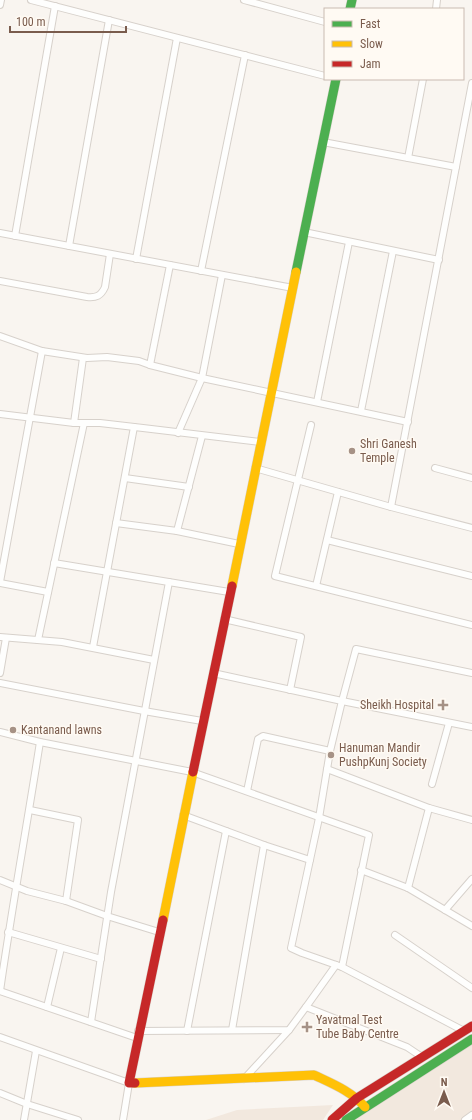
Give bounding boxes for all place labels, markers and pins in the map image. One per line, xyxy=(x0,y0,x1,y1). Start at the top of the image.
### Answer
place label: Shri Ganesh Temple xyxy=(360,437,417,465)
marker: Shri Ganesh Temple xyxy=(347,446,357,456)
place label: Sheikh Hospital xyxy=(360,698,434,712)
marker: Sheikh Hospital xyxy=(437,699,449,711)
place label: Kantanand lawns xyxy=(21,723,102,737)
marker: Kantanand lawns xyxy=(8,725,18,735)
place label: Hanuman Mandir PushpKunj Society xyxy=(339,741,427,769)
marker: Hanuman Mandir PushpKunj Society xyxy=(326,750,336,760)
place label: Yavatmal Test Tube Baby Centre xyxy=(316,1013,399,1041)
marker: Yavatmal Test Tube Baby Centre xyxy=(301,1021,313,1033)

